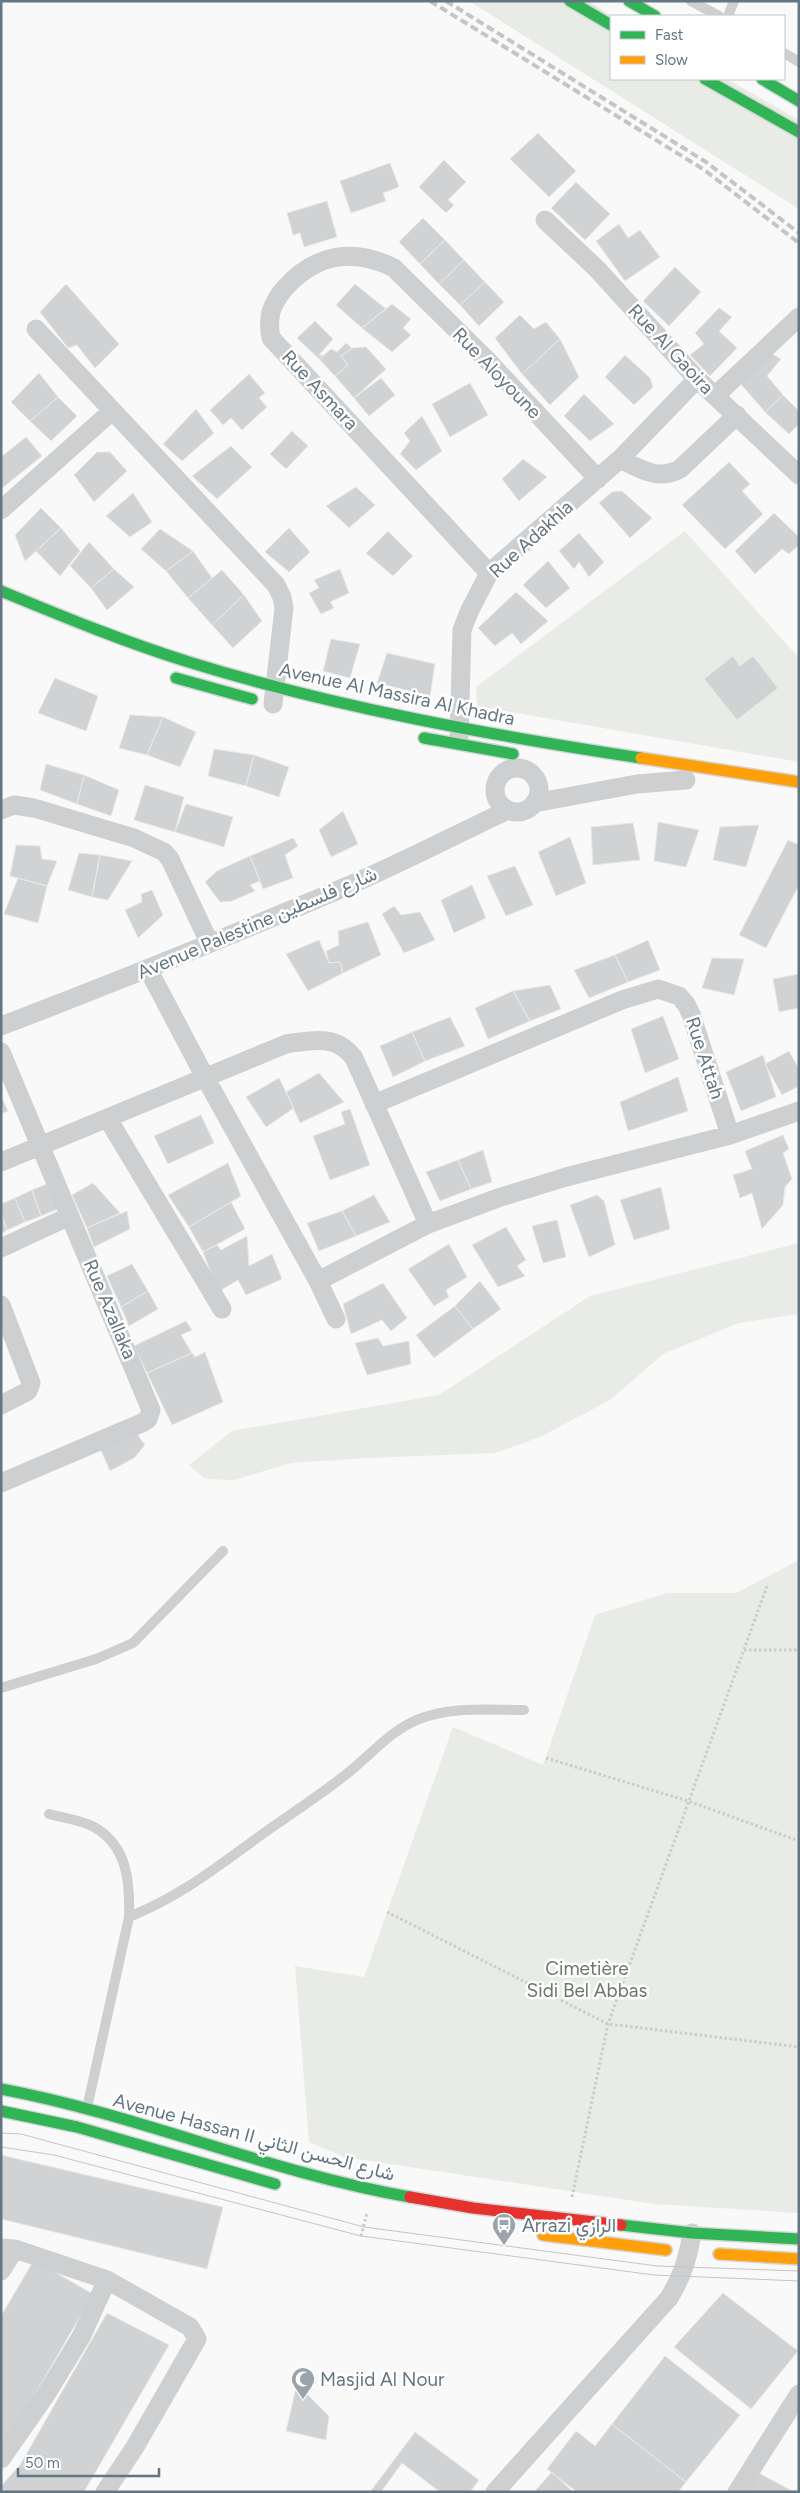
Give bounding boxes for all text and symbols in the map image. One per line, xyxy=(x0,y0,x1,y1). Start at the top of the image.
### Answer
legend xyxy=(610,15,785,80)
text: Fast xyxy=(655,26,684,44)
text: Slow xyxy=(655,51,688,69)
street label: Rue Al Gaoira xyxy=(623,299,719,399)
street label: Rue Aloyoune xyxy=(448,323,546,423)
street label: Rue Asmara xyxy=(277,345,363,435)
street label: Rue Adakhla xyxy=(484,495,578,583)
street label: Avenue Al Massira Al Khadra xyxy=(277,658,517,730)
street label: Avenue Palestine شارع فلسطين xyxy=(134,862,381,985)
street label: Rue Attah xyxy=(681,1014,729,1102)
street label: Rue Azallaka xyxy=(79,1256,141,1362)
park label: Cimetière Sidi Bel Abbas xyxy=(527,1957,648,2002)
street label: Avenue Hassan II شارع الحسن الثاني xyxy=(110,2088,397,2190)
bus stop icon: Arrazi الرازي xyxy=(491,2212,517,2246)
place label: Arrazi الرازي xyxy=(522,2214,616,2241)
mosque icon: Masjid Al Nour xyxy=(290,2366,316,2400)
place label: Masjid Al Nour xyxy=(320,2368,445,2391)
scale bar xyxy=(18,2446,159,2478)
text: 50 m xyxy=(25,2454,60,2472)

